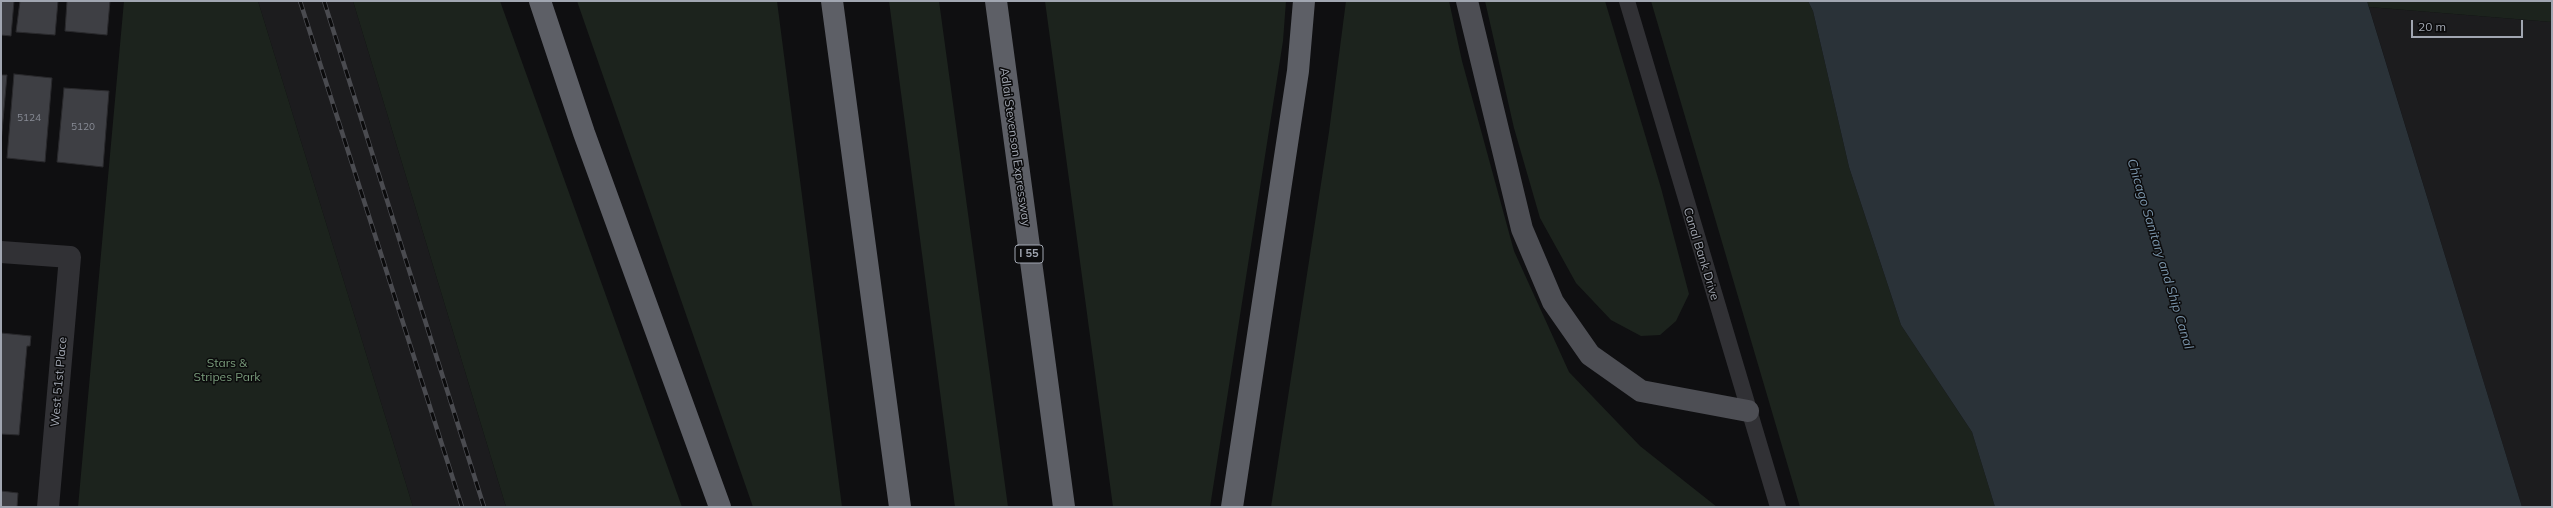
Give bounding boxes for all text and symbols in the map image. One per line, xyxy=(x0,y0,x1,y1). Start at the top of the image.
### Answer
scale bar xyxy=(2413,12,2525,38)
text: 20 m xyxy=(2418,19,2446,34)
street label: Adlai Stevenson Expressway xyxy=(997,67,1033,227)
house number: 5124 xyxy=(17,112,41,124)
house number: 5120 xyxy=(71,121,95,133)
water label: Chicago Sanitary and Ship Canal xyxy=(2124,157,2196,351)
street label: Canal Bank Drive xyxy=(1680,206,1722,302)
road number: I 55 xyxy=(1015,245,1043,263)
street label: West 51st Place xyxy=(48,336,70,428)
park label: Stars & Stripes Park xyxy=(194,356,260,384)

